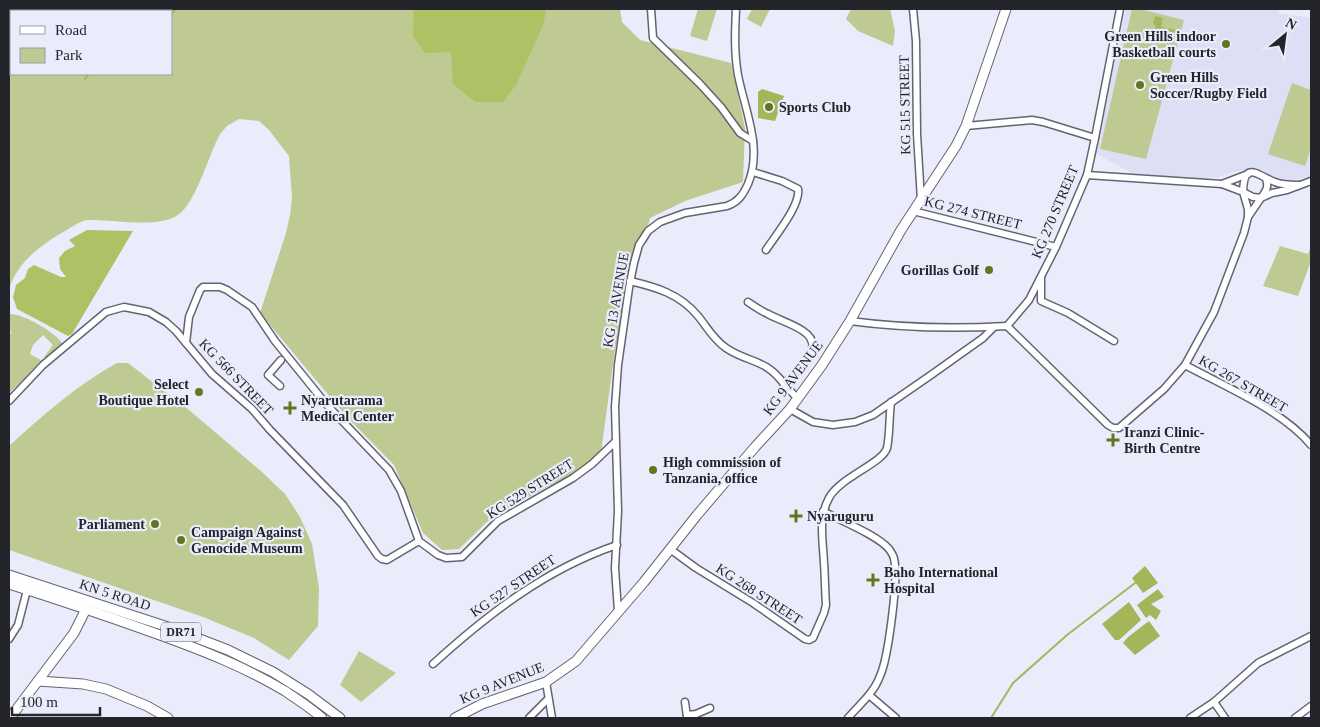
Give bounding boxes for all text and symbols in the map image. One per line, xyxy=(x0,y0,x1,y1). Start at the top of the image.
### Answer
legend xyxy=(10,10,172,75)
north arrow xyxy=(1260,10,1310,60)
text: N xyxy=(1283,15,1299,33)
text: Road xyxy=(55,22,87,38)
place label: Green Hills indoor Basketball courts xyxy=(1104,29,1217,60)
marker: Green Hills indoor Basketball courts xyxy=(1220,38,1232,50)
text: Park xyxy=(55,47,83,63)
street label: KG 515 STREET xyxy=(897,55,913,155)
place label: Green Hills Soccer/Rugby Field xyxy=(1150,70,1267,101)
marker: Green Hills Soccer/Rugby Field xyxy=(1134,79,1146,91)
place label: Sports Club xyxy=(779,100,851,115)
marker: Sports Club xyxy=(763,101,775,113)
street label: KG 270 STREET xyxy=(1029,163,1082,261)
street label: KG 274 STREET xyxy=(923,194,1024,232)
street label: KG 13 AVENUE xyxy=(600,251,632,349)
place label: Gorillas Golf xyxy=(901,263,979,278)
marker: Gorillas Golf xyxy=(983,264,995,276)
street label: KG 566 STREET xyxy=(196,336,276,418)
street label: KG 9 AVENUE xyxy=(760,338,826,418)
street label: KG 267 STREET xyxy=(1196,353,1290,416)
place label: Select Boutique Hotel xyxy=(98,377,189,408)
marker: Select Boutique Hotel xyxy=(193,386,205,398)
place label: Nyarutarama Medical Center xyxy=(301,393,394,424)
marker: Nyarutarama Medical Center xyxy=(283,401,297,415)
place label: Iranzi Clinic- Birth Centre xyxy=(1124,425,1205,456)
marker: Iranzi Clinic- Birth Centre xyxy=(1106,433,1120,447)
place label: High commission of Tanzania, office xyxy=(663,455,782,486)
street label: KG 529 STREET xyxy=(484,456,577,522)
marker: High commission of Tanzania, office xyxy=(647,464,659,476)
marker: Nyaruguru xyxy=(789,509,803,523)
place label: Nyaruguru xyxy=(807,509,874,524)
place label: Parliament xyxy=(78,517,145,532)
marker: Parliament xyxy=(149,518,161,530)
place label: Campaign Against Genocide Museum xyxy=(191,525,303,556)
marker: Campaign Against Genocide Museum xyxy=(175,534,187,546)
street label: KG 527 STREET xyxy=(468,552,559,620)
street label: KG 268 STREET xyxy=(713,561,805,628)
place label: Baho International Hospital xyxy=(884,565,998,596)
marker: Baho International Hospital xyxy=(866,573,880,587)
street label: KN 5 ROAD xyxy=(78,576,152,614)
road number: DR71 xyxy=(161,622,201,642)
street label: KG 9 AVENUE xyxy=(458,659,546,707)
scale bar xyxy=(12,684,100,716)
text: 100 m xyxy=(20,694,58,710)

